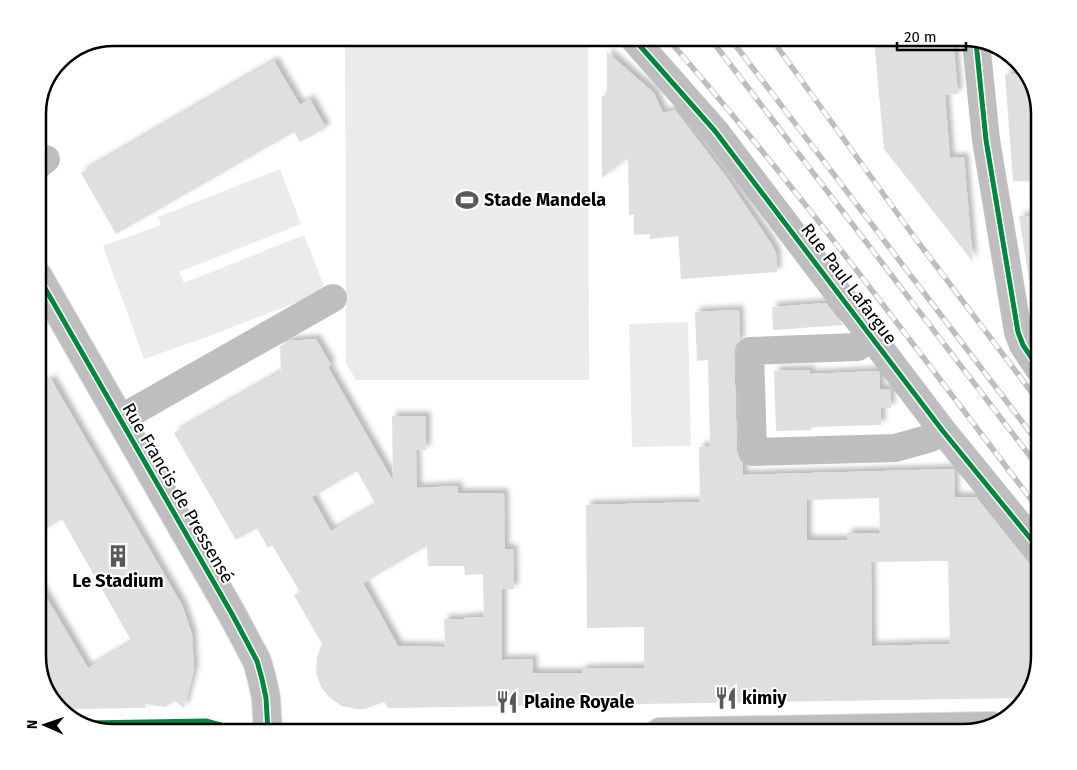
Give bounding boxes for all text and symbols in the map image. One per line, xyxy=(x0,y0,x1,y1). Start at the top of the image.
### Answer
scale bar xyxy=(897,20,966,52)
text: 20 m xyxy=(904,28,937,46)
sports icon: Stade Mandela xyxy=(454,187,480,213)
place label: Stade Mandela xyxy=(484,189,606,211)
street label: Rue Paul Lafargue xyxy=(796,219,902,349)
street label: Rue Francis de Pressensé xyxy=(117,399,239,587)
building icon: Le Stadium xyxy=(105,543,131,569)
place label: Le Stadium xyxy=(72,570,164,592)
restaurant icon: kimiy xyxy=(713,685,739,711)
place label: kimiy xyxy=(742,687,787,709)
restaurant icon: Plaine Royale xyxy=(494,689,520,715)
place label: Plaine Royale xyxy=(524,691,634,713)
north arrow xyxy=(20,700,70,750)
text: N xyxy=(24,720,41,730)

